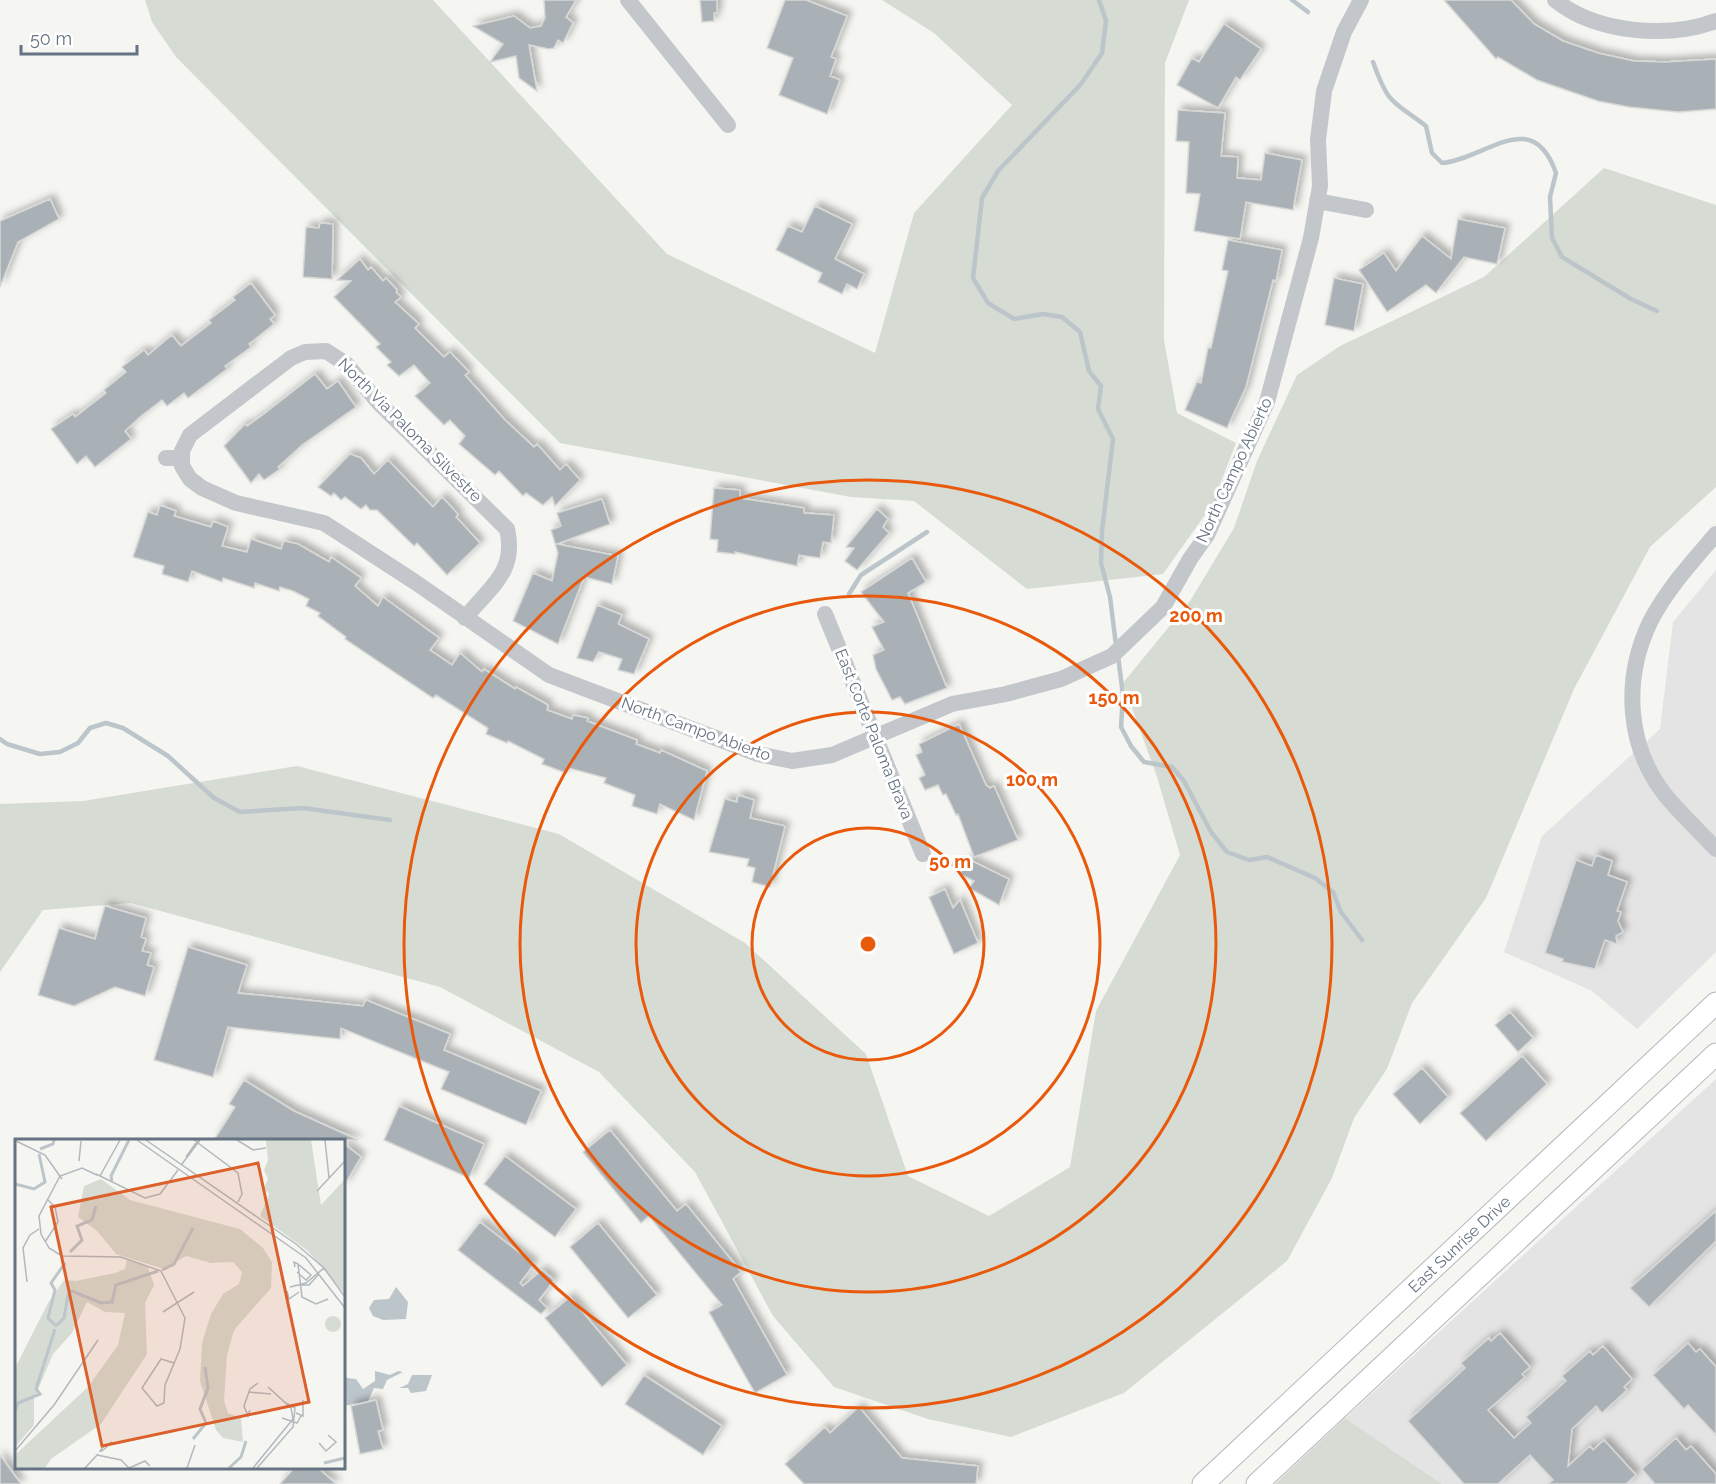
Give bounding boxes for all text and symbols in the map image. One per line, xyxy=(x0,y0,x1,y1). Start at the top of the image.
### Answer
scale bar xyxy=(21,18,136,56)
text: 50 m xyxy=(30,28,72,49)
street label: North Via Paloma Silvestre xyxy=(334,354,486,506)
street label: North Campo Abierto xyxy=(1192,395,1276,545)
text: 200 m xyxy=(1169,605,1223,626)
street label: East Corte Paloma Brava xyxy=(831,646,917,822)
text: 150 m xyxy=(1089,687,1140,708)
street label: North Campo Abierto xyxy=(619,693,773,765)
text: 100 m xyxy=(1006,769,1058,790)
text: 50 m xyxy=(929,851,971,872)
centre of rings xyxy=(858,934,878,954)
inset map xyxy=(15,1139,345,1469)
street label: East Sunrise Drive xyxy=(1404,1192,1514,1296)

